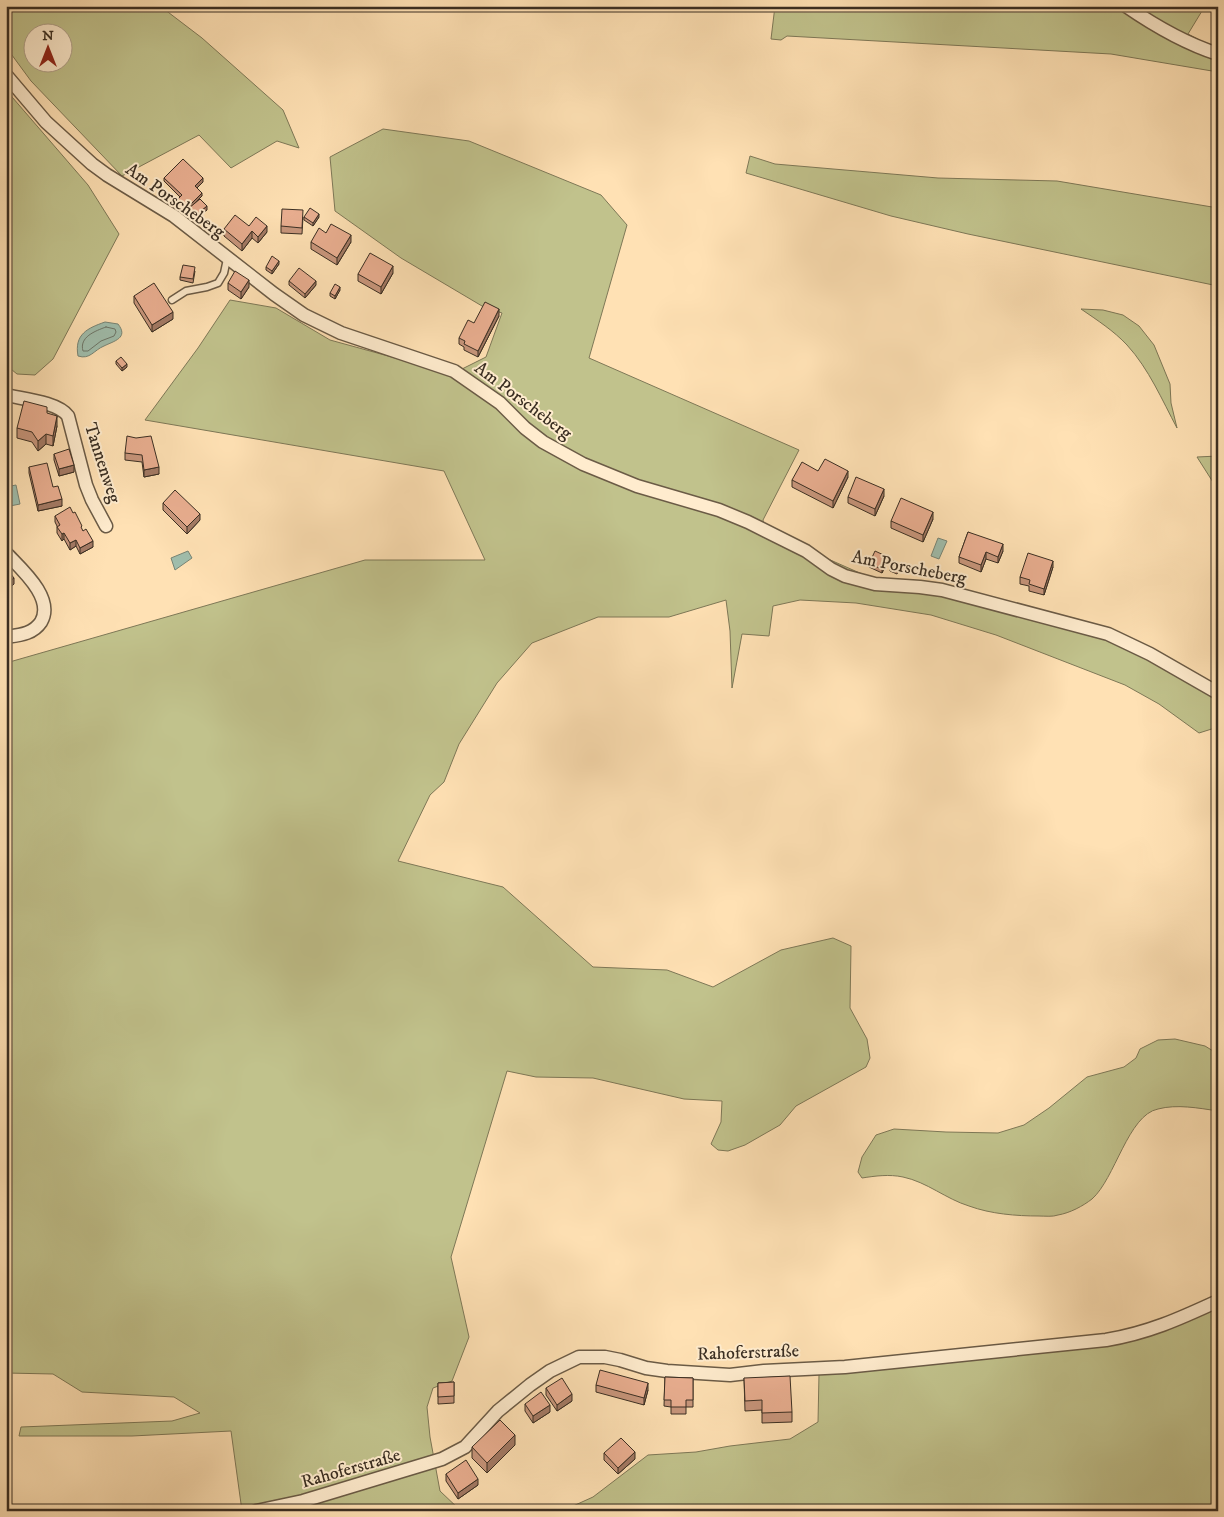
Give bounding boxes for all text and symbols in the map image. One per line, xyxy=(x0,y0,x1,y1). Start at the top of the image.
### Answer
north arrow xyxy=(22,22,72,72)
text: N xyxy=(42,27,54,45)
street label: Am Porscheberg xyxy=(121,159,229,243)
street label: Am Porscheberg xyxy=(470,357,576,445)
street label: Tannenweg xyxy=(79,420,125,506)
street label: Am Porscheberg xyxy=(850,546,968,590)
street label: Rahoferstraße xyxy=(697,1340,799,1366)
street label: Rahoferstraße xyxy=(299,1444,403,1494)

